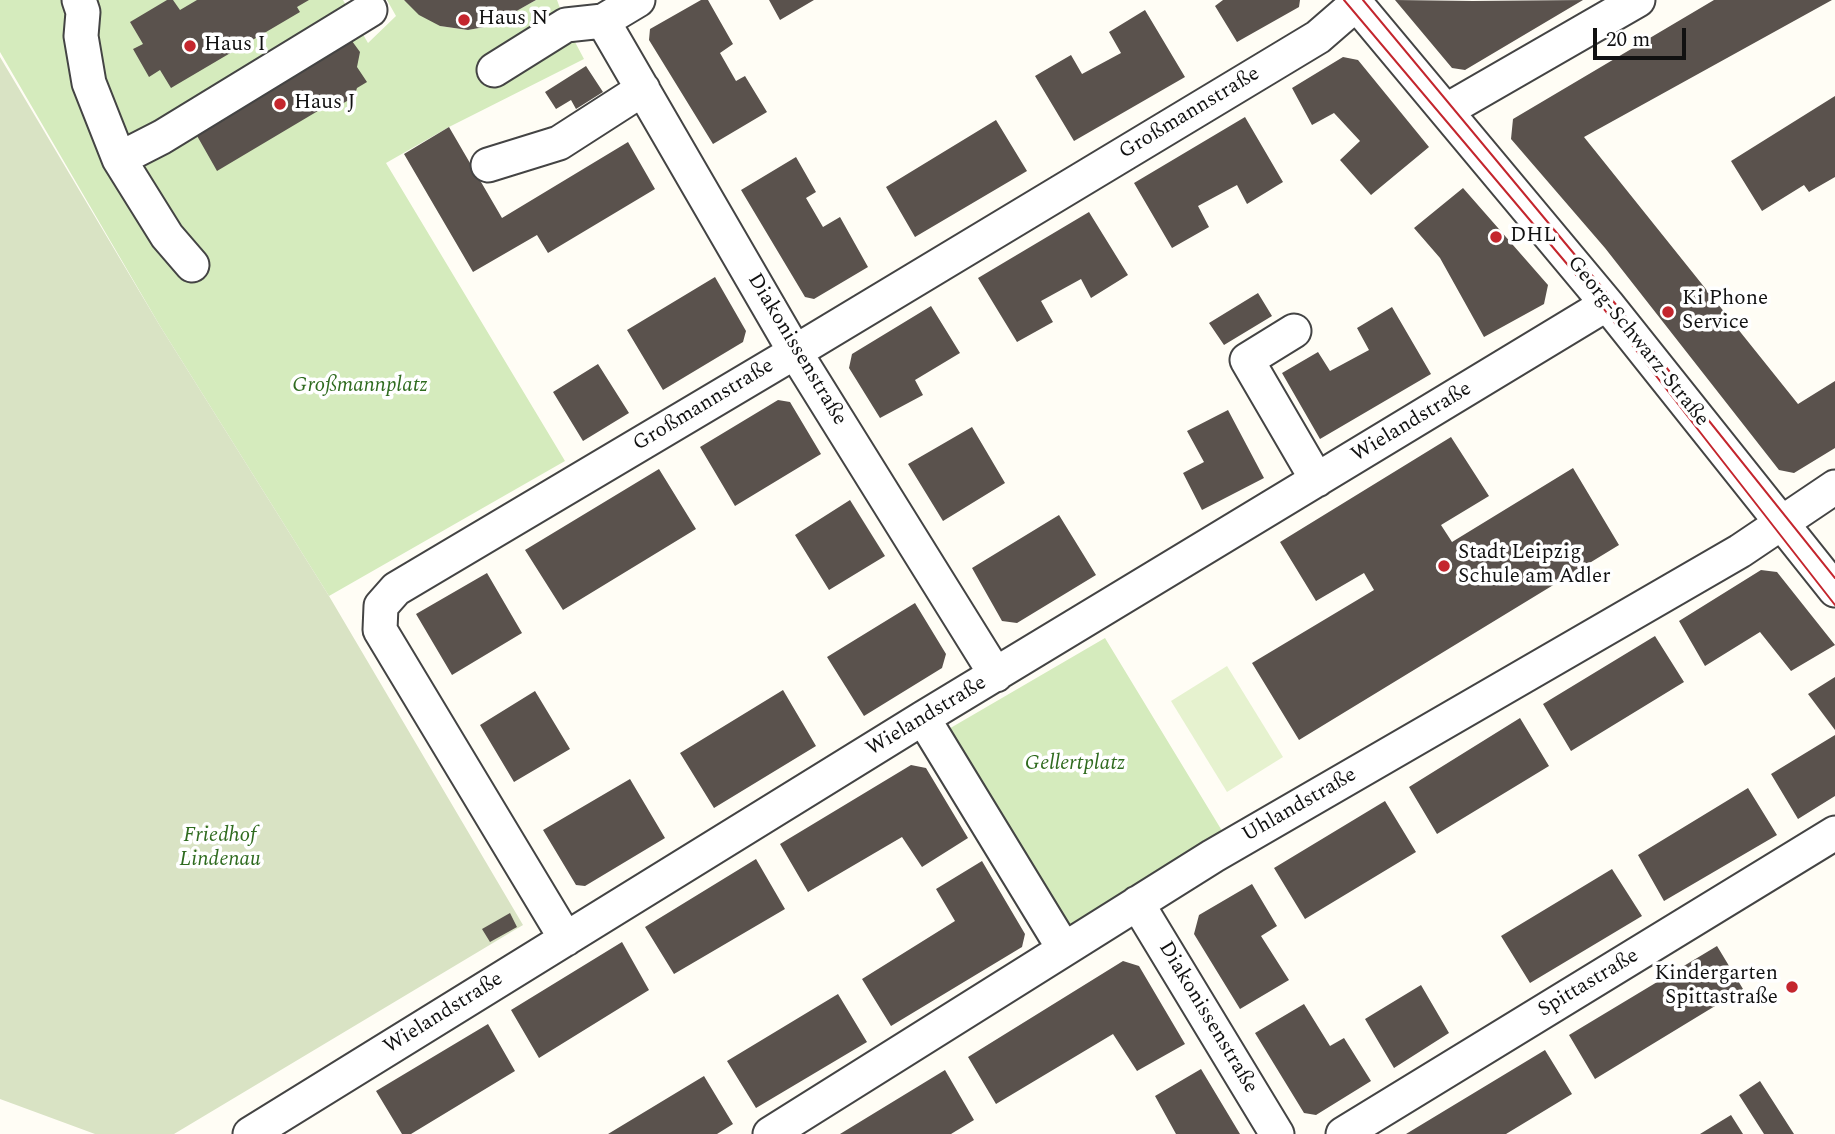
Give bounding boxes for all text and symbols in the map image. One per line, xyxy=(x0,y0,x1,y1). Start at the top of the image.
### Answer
place label: Haus N xyxy=(478,7,548,33)
marker: Haus N xyxy=(456,12,472,28)
scale bar xyxy=(1597,14,1690,58)
text: 20 m xyxy=(1606,24,1650,56)
place label: Haus I xyxy=(204,33,266,59)
marker: Haus I xyxy=(182,38,198,54)
street label: Großmannstraße xyxy=(1115,62,1265,166)
place label: Haus J xyxy=(294,91,356,117)
marker: Haus J xyxy=(272,96,288,112)
place label: DHL xyxy=(1510,224,1557,250)
marker: DHL xyxy=(1488,229,1504,245)
street label: Georg-Schwarz-Straße xyxy=(1561,252,1713,432)
street label: Diakonissenstraße xyxy=(741,269,851,431)
place label: Ki Phone Service xyxy=(1682,287,1768,337)
marker: Ki Phone Service xyxy=(1660,304,1676,320)
street label: Großmannstraße xyxy=(629,354,779,458)
park label: Großmannplatz xyxy=(292,374,428,400)
street label: Wielandstraße xyxy=(1347,377,1477,469)
place label: Stadt Leipzig Schule am Adler xyxy=(1458,541,1611,591)
marker: Stadt Leipzig Schule am Adler xyxy=(1436,558,1452,574)
street label: Wielandstraße xyxy=(862,671,992,763)
park label: Gellertplatz xyxy=(1025,752,1125,778)
street label: Uhlandstraße xyxy=(1238,763,1362,849)
park label: Friedhof Lindenau xyxy=(179,824,261,874)
street label: Diakonissenstraße xyxy=(1152,937,1262,1099)
street label: Spittastraße xyxy=(1534,944,1644,1024)
place label: Kindergarten Spittastraße xyxy=(1654,962,1778,1012)
street label: Wielandstraße xyxy=(380,967,508,1061)
marker: Kindergarten Spittastraße xyxy=(1784,979,1800,995)

